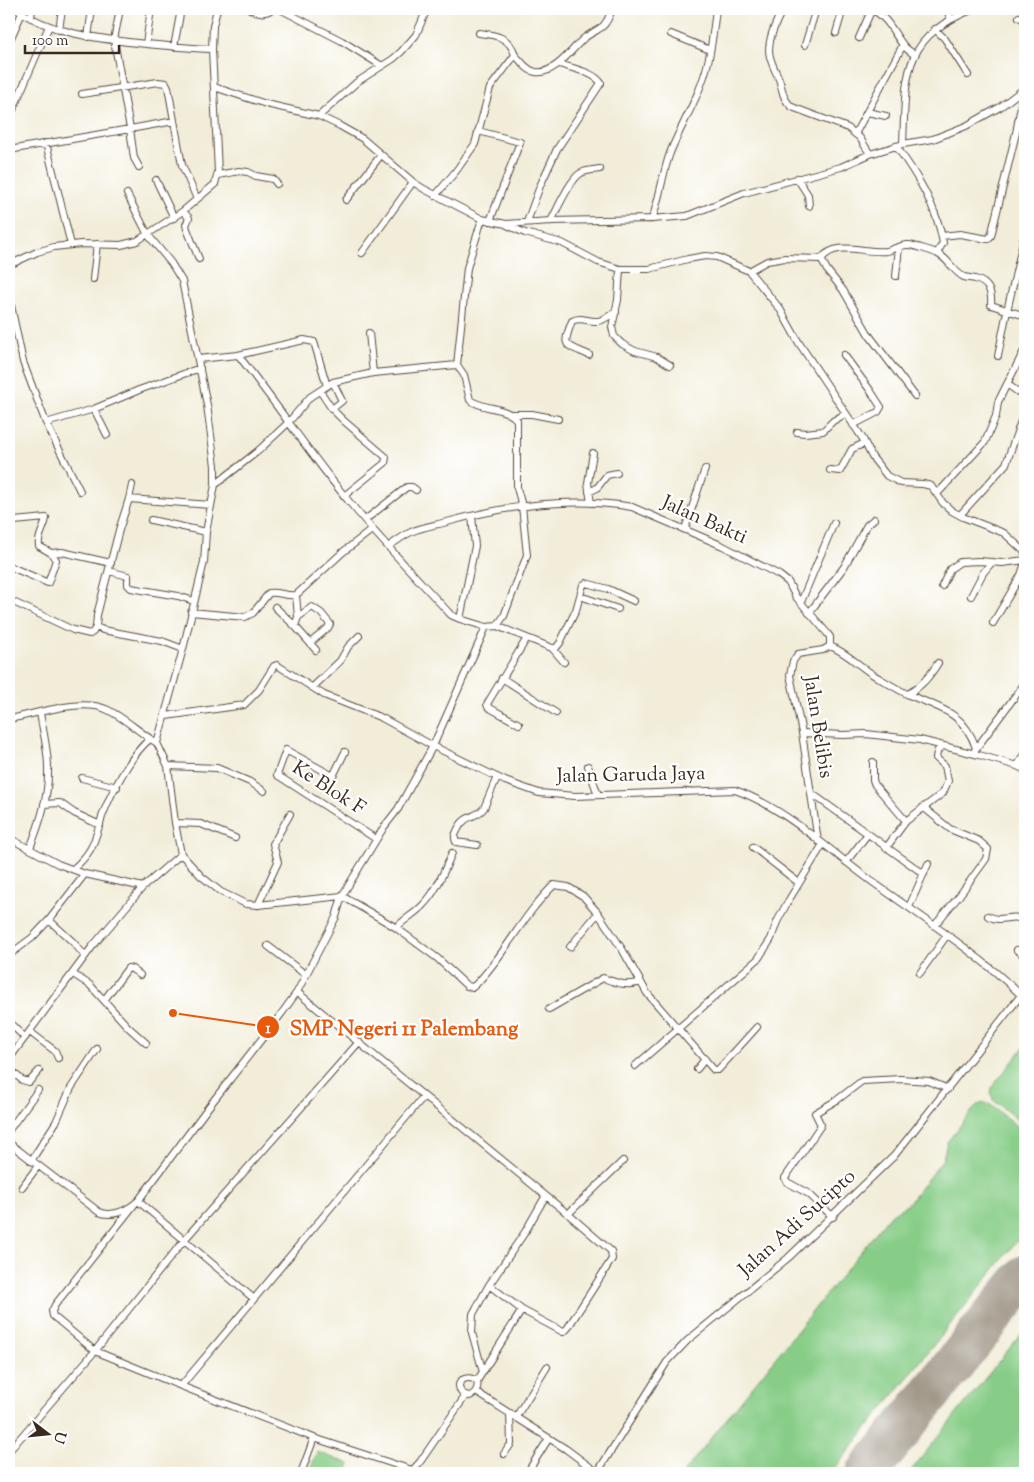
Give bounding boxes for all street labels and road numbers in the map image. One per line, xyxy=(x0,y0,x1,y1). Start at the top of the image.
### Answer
street label: Jalan Bakti xyxy=(656,489,752,553)
street label: Jalan Belibis xyxy=(794,673,839,780)
street label: Ke Blok F xyxy=(286,754,370,824)
street label: Jalan Garuda Jaya xyxy=(555,760,706,792)
street label: Jalan Adi Sucipto xyxy=(732,1163,863,1285)

